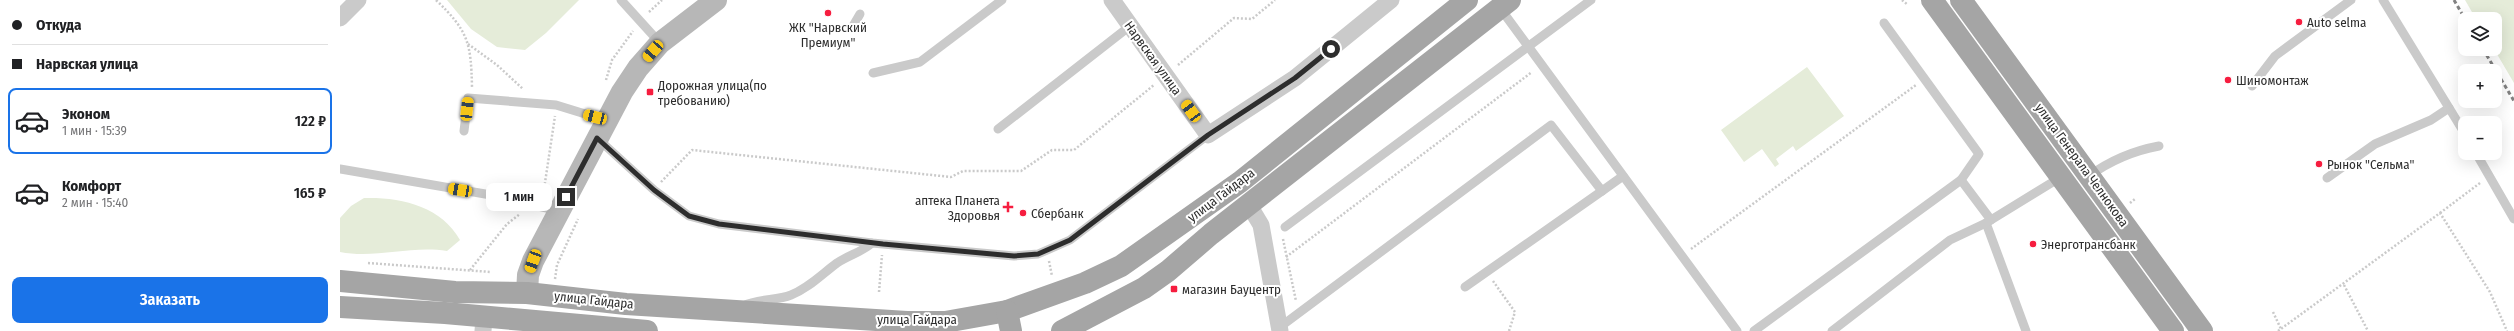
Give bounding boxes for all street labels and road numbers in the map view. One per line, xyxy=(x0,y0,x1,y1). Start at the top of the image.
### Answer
street label: Нарвская улица xyxy=(1121,18,1185,98)
street label: улица Генерала Челнокова xyxy=(2032,100,2132,230)
street label: улица Гайдара xyxy=(1185,165,1257,225)
street label: улица Гайдара xyxy=(554,288,634,312)
street label: улица Гайдара xyxy=(877,312,957,327)

